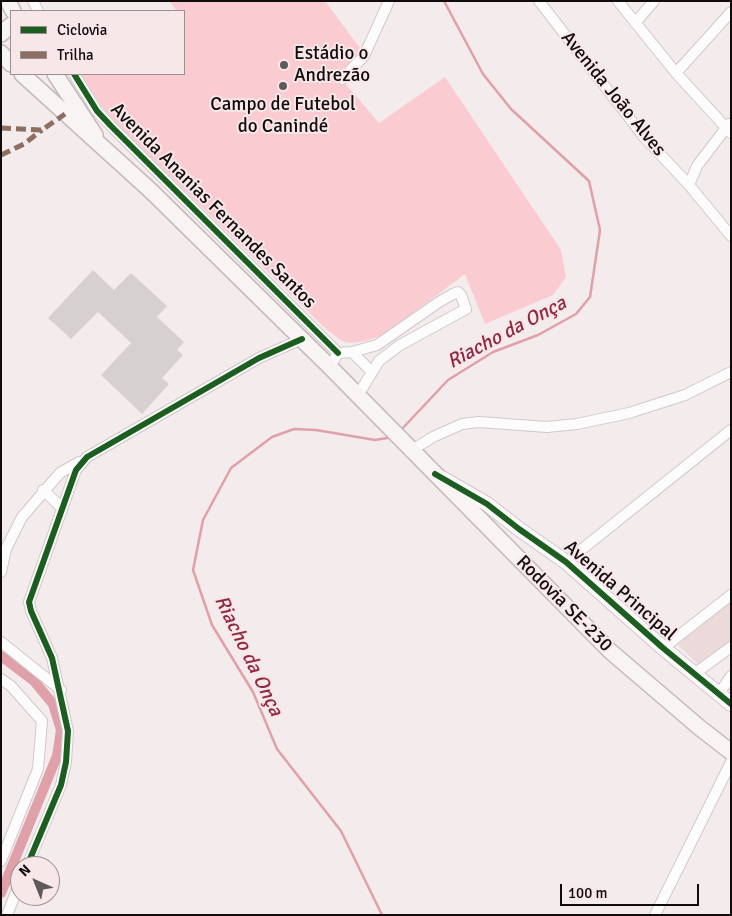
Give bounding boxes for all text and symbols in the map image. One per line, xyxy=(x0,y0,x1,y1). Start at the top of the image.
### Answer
legend xyxy=(10,10,185,75)
text: Ciclovia xyxy=(57,21,107,39)
street label: Avenida João Alves xyxy=(556,27,670,161)
place label: Estádio o Andrezão xyxy=(294,43,370,87)
text: Trilha xyxy=(57,46,94,64)
marker: Estádio o Andrezão xyxy=(278,59,290,71)
marker: Campo de Futebol do Canindé xyxy=(277,80,289,92)
place label: Campo de Futebol do Canindé xyxy=(210,94,356,138)
street label: Avenida Ananias Fernandes Santos xyxy=(105,98,321,314)
water label: Riacho da Onça xyxy=(443,292,571,374)
street label: Avenida Principal xyxy=(559,536,681,646)
street label: Rodovia SE-230 xyxy=(511,551,617,657)
water label: Riacho da Onça xyxy=(208,592,288,720)
north arrow xyxy=(10,856,60,906)
text: N xyxy=(16,861,34,880)
scale bar xyxy=(562,874,701,906)
text: 100 m xyxy=(568,884,608,902)

